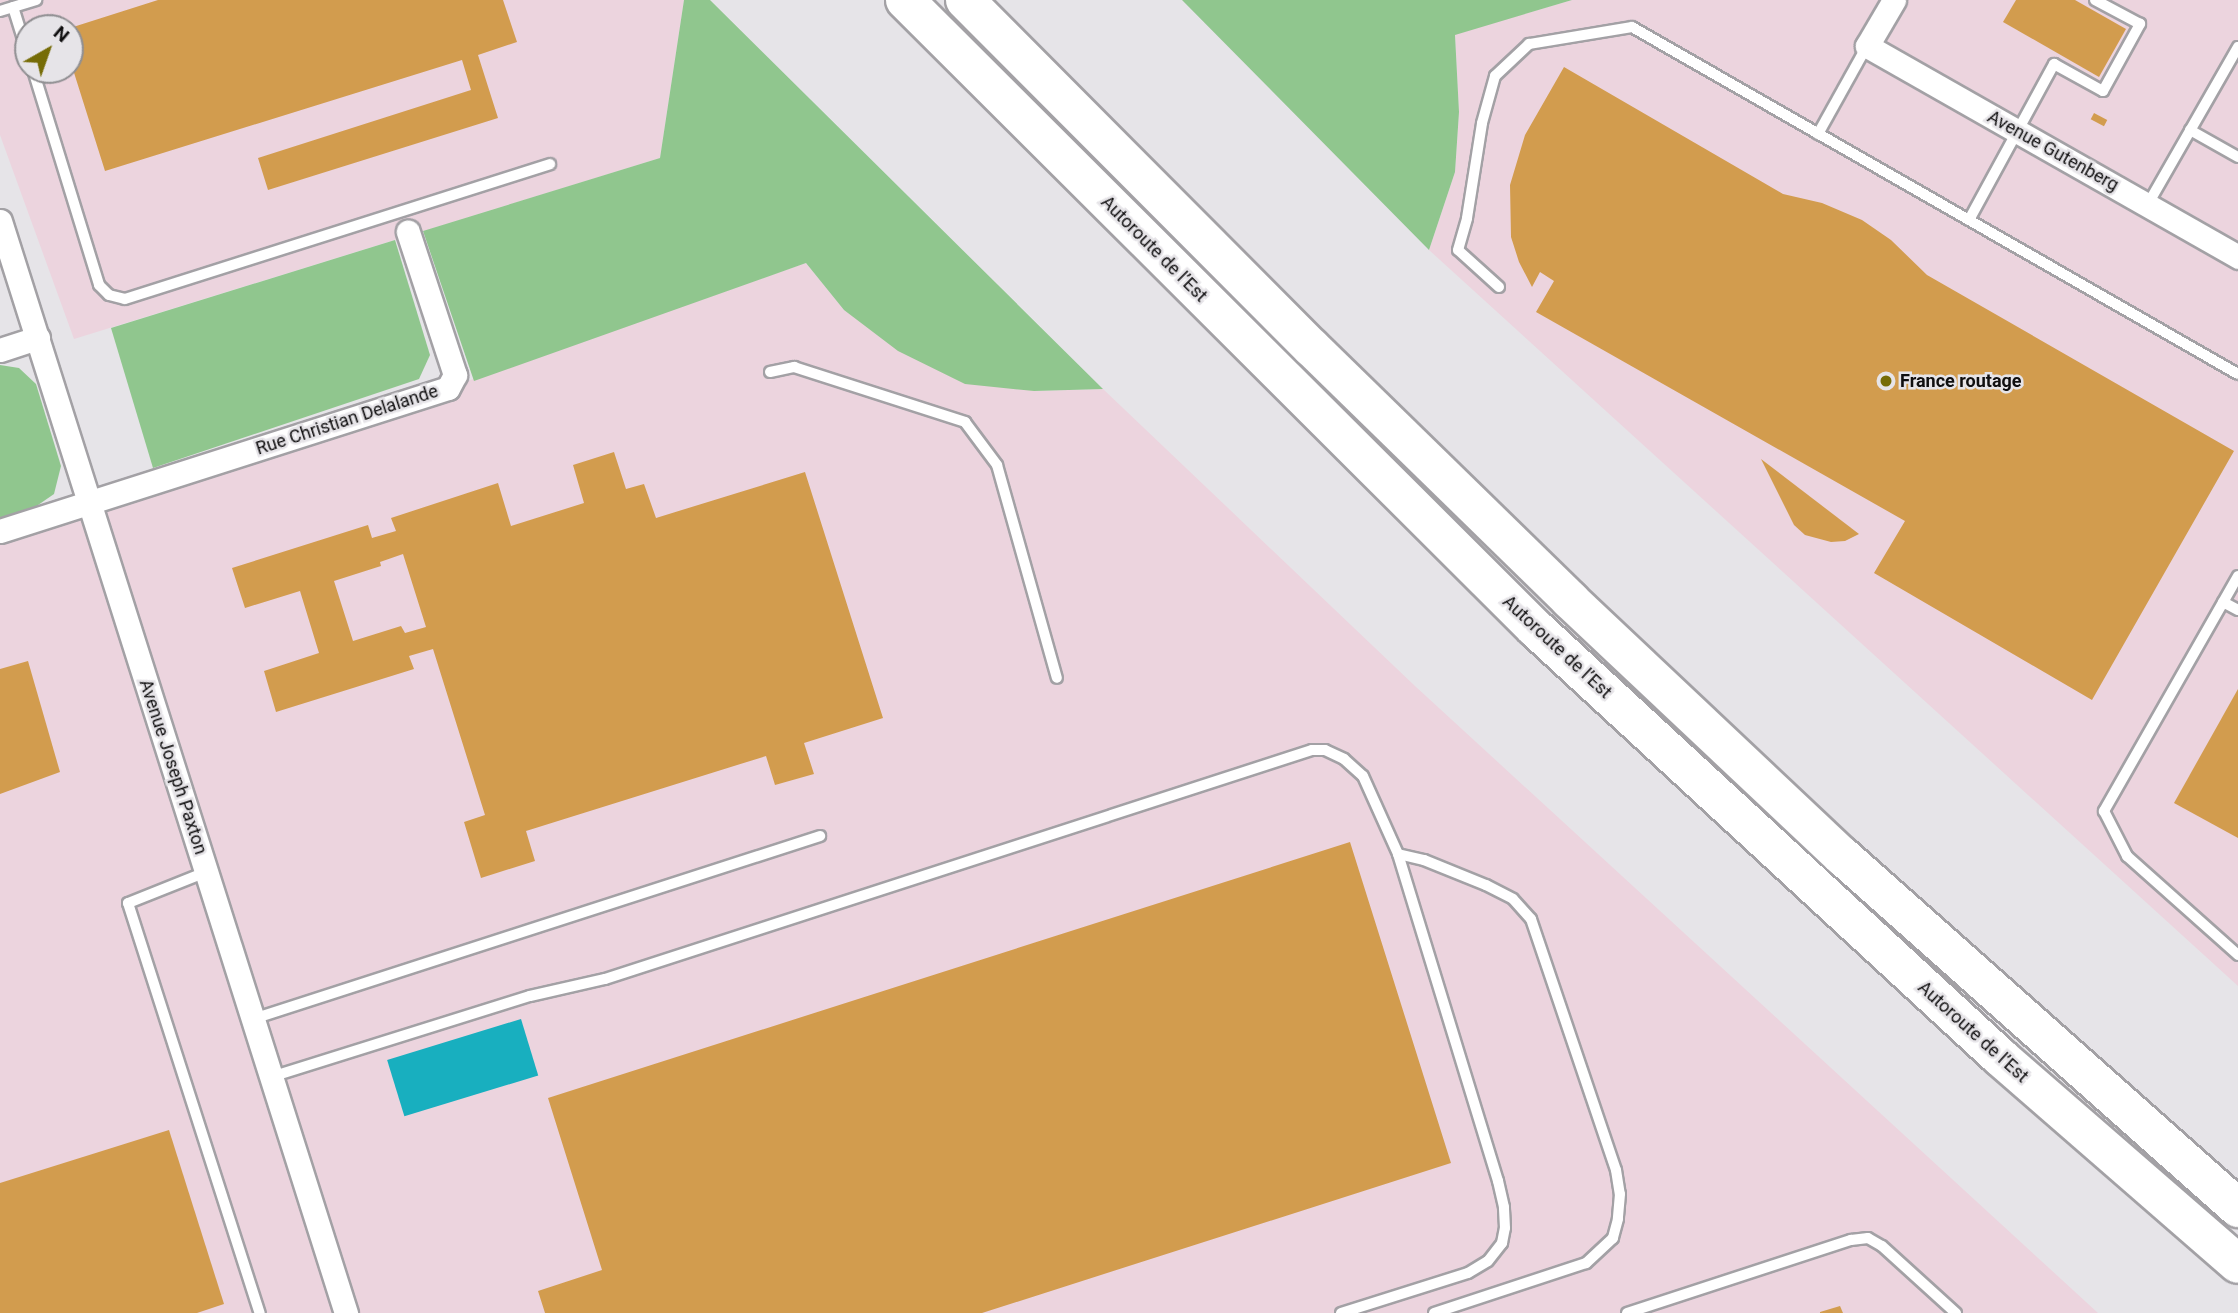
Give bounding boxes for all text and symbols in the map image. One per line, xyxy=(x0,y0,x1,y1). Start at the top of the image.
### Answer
north arrow xyxy=(14,14,84,84)
text: N xyxy=(49,21,74,47)
street label: Avenue Gutenberg xyxy=(1984,106,2122,196)
street label: Autoroute de l’Est xyxy=(1096,191,1212,307)
place label: France routage xyxy=(1900,370,2022,392)
marker: France routage xyxy=(1878,373,1894,389)
street label: Rue Christian Delalande xyxy=(253,380,441,460)
street label: Autoroute de l’Est xyxy=(1498,591,1616,703)
street label: Avenue Joseph Paxton xyxy=(134,677,212,857)
street label: Autoroute de l’Est xyxy=(1913,977,2033,1087)

